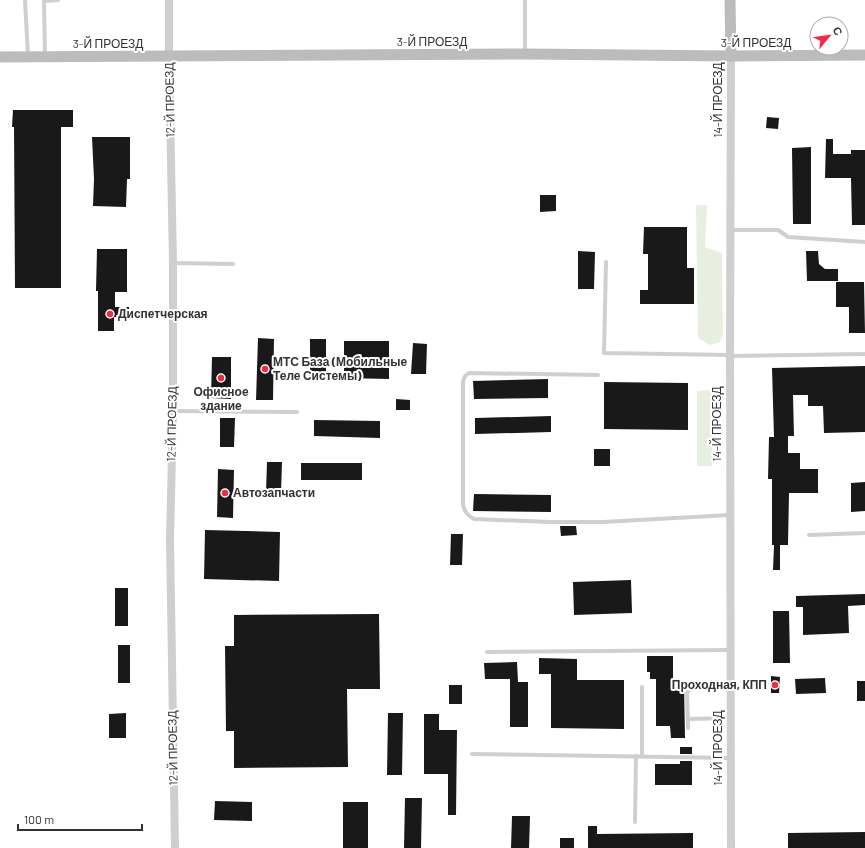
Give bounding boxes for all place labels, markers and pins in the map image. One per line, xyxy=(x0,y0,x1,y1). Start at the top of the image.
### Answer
place label: Диспетчерская xyxy=(118,306,208,321)
marker: Диспетчерская xyxy=(105,309,115,319)
place label: МТС База (Мобильные Теле Системы) xyxy=(273,354,407,382)
marker: МТС База (Мобильные Теле Системы) xyxy=(260,364,270,374)
marker: Офисное здание xyxy=(216,373,226,383)
place label: Офисное здание xyxy=(193,384,249,413)
place label: Автозапчасти xyxy=(233,485,315,499)
marker: Автозапчасти xyxy=(220,488,230,498)
place label: Проходная, КПП xyxy=(672,677,767,692)
marker: Проходная, КПП xyxy=(770,680,780,690)

